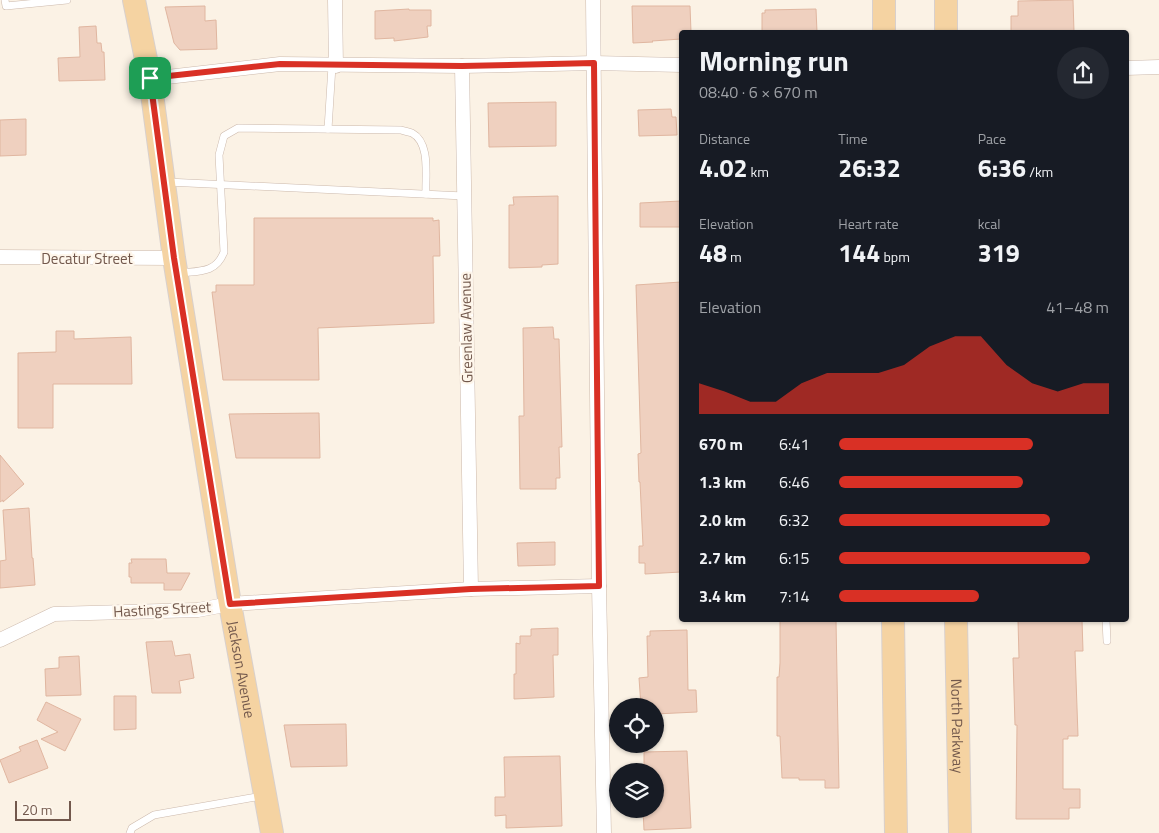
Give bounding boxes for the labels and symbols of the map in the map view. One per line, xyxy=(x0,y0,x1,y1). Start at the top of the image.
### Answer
pin xyxy=(129,57,171,99)
street label: Decatur Street xyxy=(41,247,134,270)
street label: Greenlaw Avenue xyxy=(454,273,478,383)
street label: Hastings Street xyxy=(113,595,212,623)
street label: Jackson Avenue xyxy=(222,619,262,720)
street label: North Parkway xyxy=(946,678,970,774)
scale bar xyxy=(15,798,71,821)

